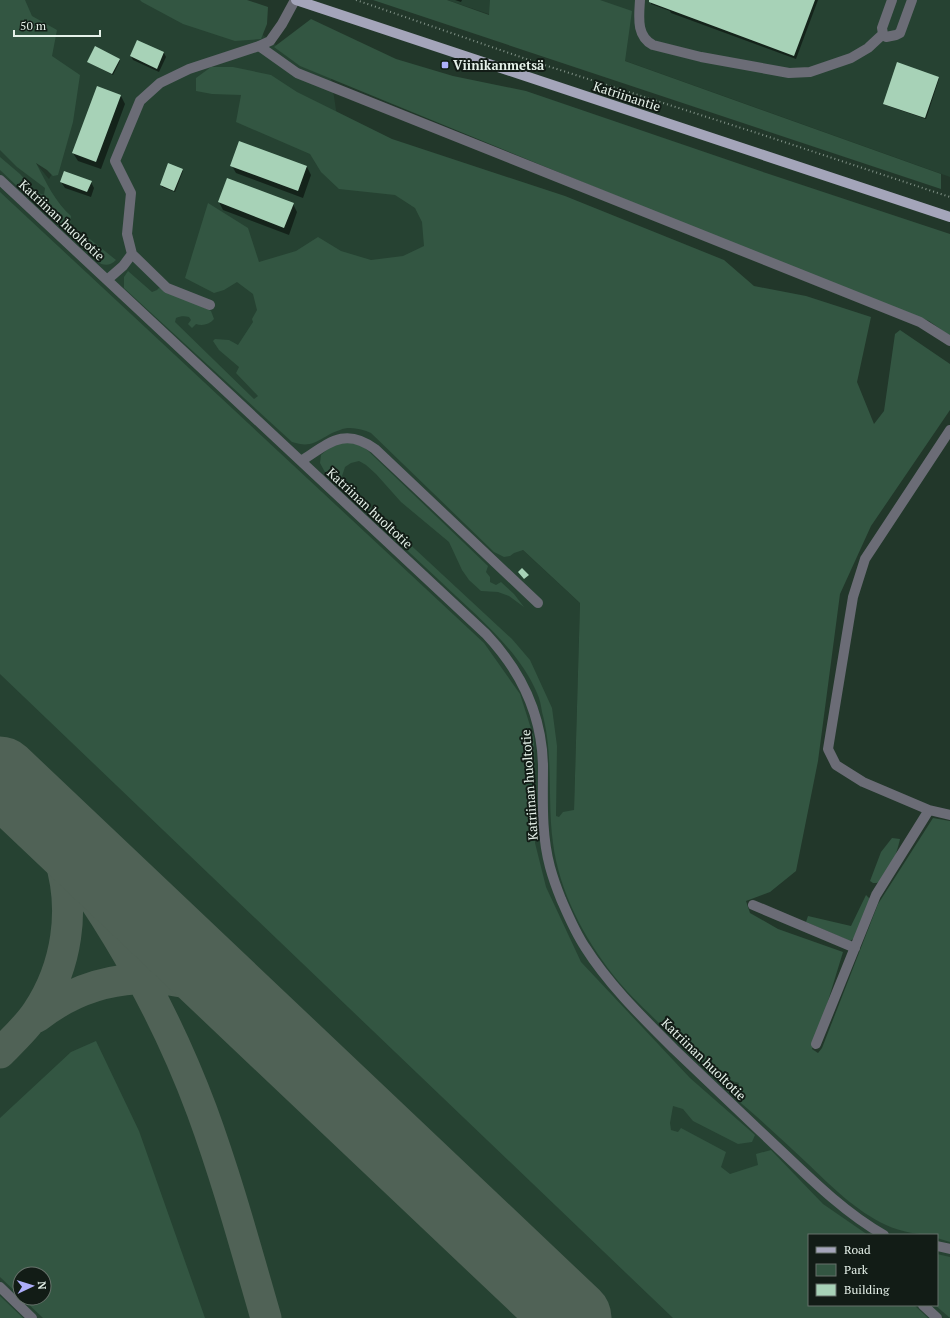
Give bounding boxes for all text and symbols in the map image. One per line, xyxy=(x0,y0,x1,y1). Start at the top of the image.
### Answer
scale bar xyxy=(14,12,100,38)
text: 50 m xyxy=(20,18,47,33)
place label: Viinikanmetsä xyxy=(453,56,545,74)
marker: Viinikanmetsä xyxy=(440,60,450,70)
street label: Katriinantie xyxy=(591,77,663,115)
street label: Katriinan huoltotie xyxy=(15,176,109,264)
street label: Katriinan huoltotie xyxy=(323,464,417,552)
street label: Katriinan huoltotie xyxy=(516,729,542,841)
street label: Katriinan huoltotie xyxy=(658,1014,750,1104)
legend xyxy=(808,1234,938,1306)
text: Road xyxy=(844,1242,871,1257)
text: Park xyxy=(844,1262,869,1277)
north arrow xyxy=(12,1266,52,1306)
text: N xyxy=(35,1281,49,1291)
text: Building xyxy=(844,1282,890,1297)

